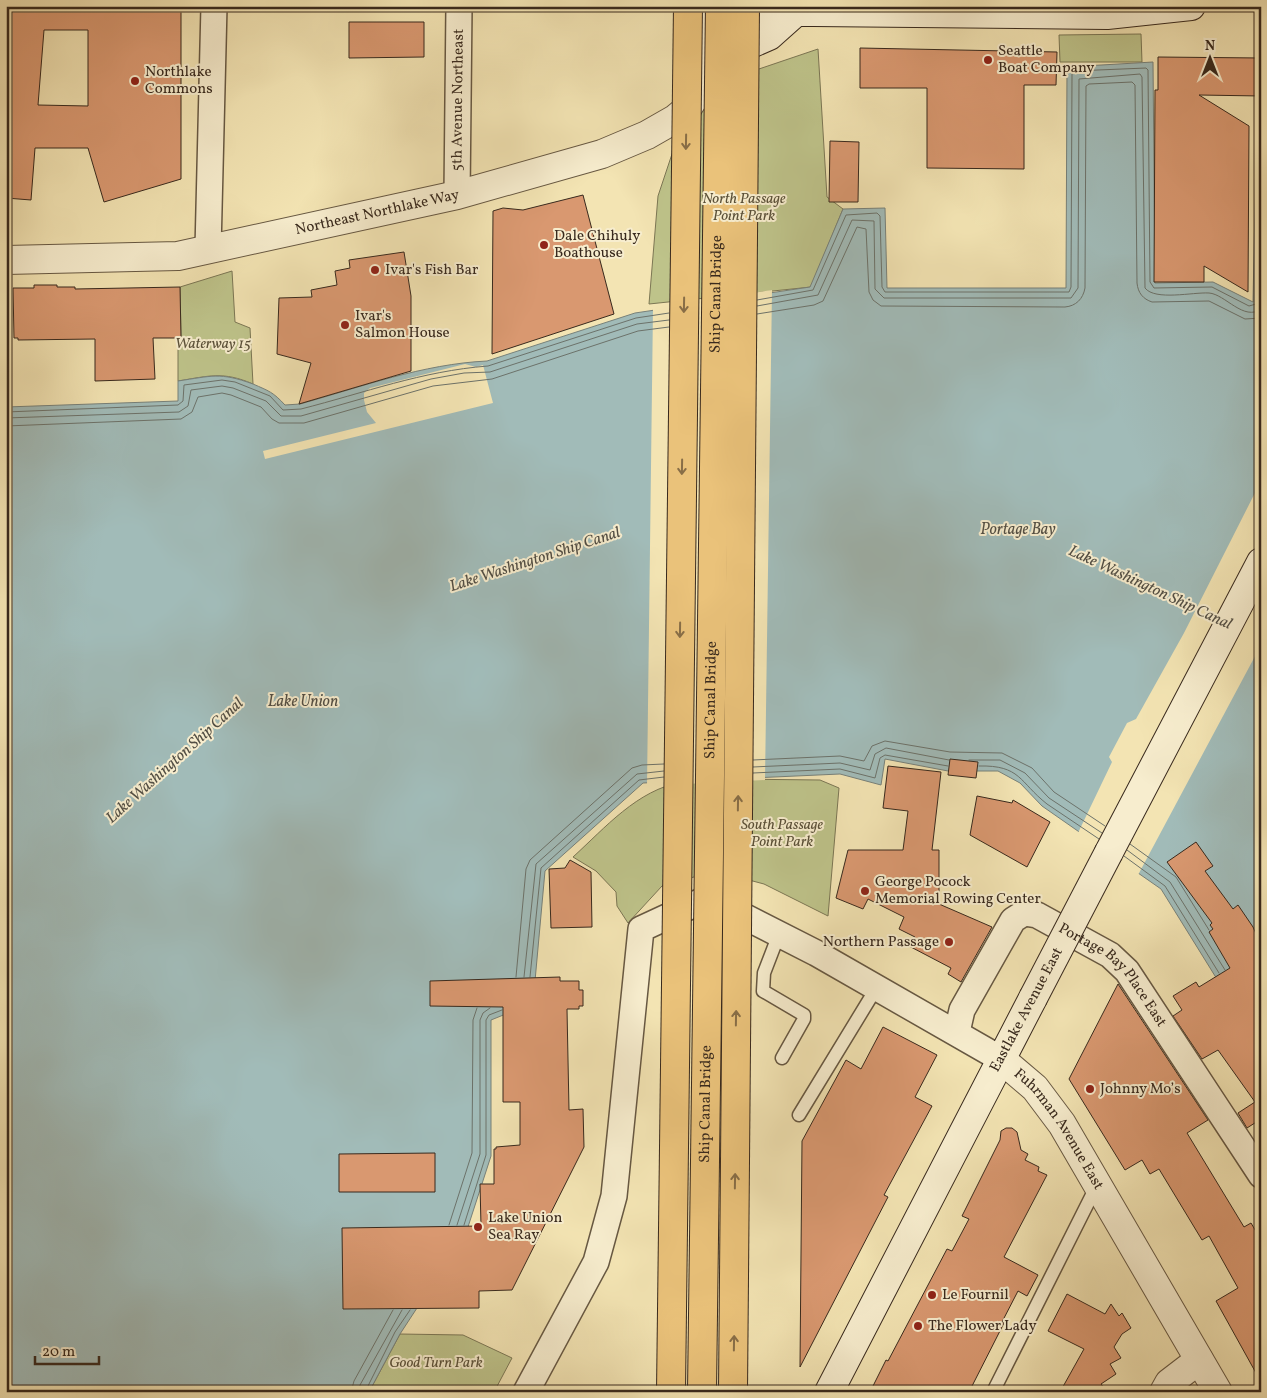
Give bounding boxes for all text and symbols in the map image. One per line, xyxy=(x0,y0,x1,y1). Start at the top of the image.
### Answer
street label: 5th Avenue Northeast xyxy=(447,29,469,171)
north arrow xyxy=(1184,32,1234,82)
text: N xyxy=(1205,37,1215,56)
place label: Seattle Boat Company xyxy=(998,41,1094,79)
marker: Seattle Boat Company xyxy=(982,54,994,66)
place label: Northlake Commons xyxy=(145,62,213,100)
marker: Northlake Commons xyxy=(129,75,141,87)
one-way arrow xyxy=(681,134,691,150)
street label: Northeast Northlake Way xyxy=(293,184,461,241)
park label: North Passage Point Park xyxy=(703,189,786,227)
place label: Dale Chihuly Boathouse xyxy=(554,226,640,264)
street label: Ship Canal Bridge xyxy=(705,235,728,353)
marker: Dale Chihuly Boathouse xyxy=(538,239,550,251)
place label: Ivar's Fish Bar xyxy=(385,260,478,281)
marker: Ivar's Fish Bar xyxy=(369,264,381,276)
one-way arrow xyxy=(679,296,689,313)
place label: Ivar's Salmon House xyxy=(355,306,450,344)
marker: Ivar's Salmon House xyxy=(339,319,351,331)
park label: Waterway 15 xyxy=(175,334,251,355)
one-way arrow xyxy=(677,459,687,475)
water label: Portage Bay xyxy=(980,519,1056,541)
water label: Lake Washington Ship Canal xyxy=(447,522,623,598)
water label: Lake Washington Ship Canal xyxy=(1065,540,1235,636)
one-way arrow xyxy=(675,622,685,638)
street label: Ship Canal Bridge xyxy=(700,641,722,759)
water label: Lake Union xyxy=(268,691,338,713)
water label: Lake Washington Ship Canal xyxy=(101,693,249,829)
one-way arrow xyxy=(733,795,743,812)
park label: South Passage Point Park xyxy=(741,815,824,853)
place label: George Pocock Memorial Rowing Center xyxy=(875,872,1041,910)
marker: George Pocock Memorial Rowing Center xyxy=(859,885,871,897)
street label: Portage Bay Place East xyxy=(1055,918,1172,1031)
place label: Northern Passage xyxy=(823,932,939,953)
marker: Northern Passage xyxy=(943,936,955,948)
street label: Eastlake Avenue East xyxy=(985,944,1069,1076)
one-way arrow xyxy=(731,1010,741,1026)
street label: Ship Canal Bridge xyxy=(694,1045,717,1163)
street label: Fuhrman Avenue East xyxy=(1009,1064,1109,1194)
place label: Johnny Mo’s xyxy=(1100,1079,1181,1100)
marker: Johnny Mo’s xyxy=(1084,1083,1096,1095)
one-way arrow xyxy=(730,1173,740,1189)
place label: Lake Union Sea Ray xyxy=(488,1208,563,1246)
marker: Lake Union Sea Ray xyxy=(472,1221,484,1233)
place label: Le Fournil xyxy=(942,1285,1009,1306)
marker: Le Fournil xyxy=(926,1289,938,1301)
place label: The Flower Lady xyxy=(928,1316,1037,1337)
marker: The Flower Lady xyxy=(912,1320,924,1332)
scale bar xyxy=(35,1333,99,1365)
one-way arrow xyxy=(729,1335,738,1351)
text: 20 m xyxy=(42,1342,75,1363)
park label: Good Turn Park xyxy=(389,1353,483,1374)

